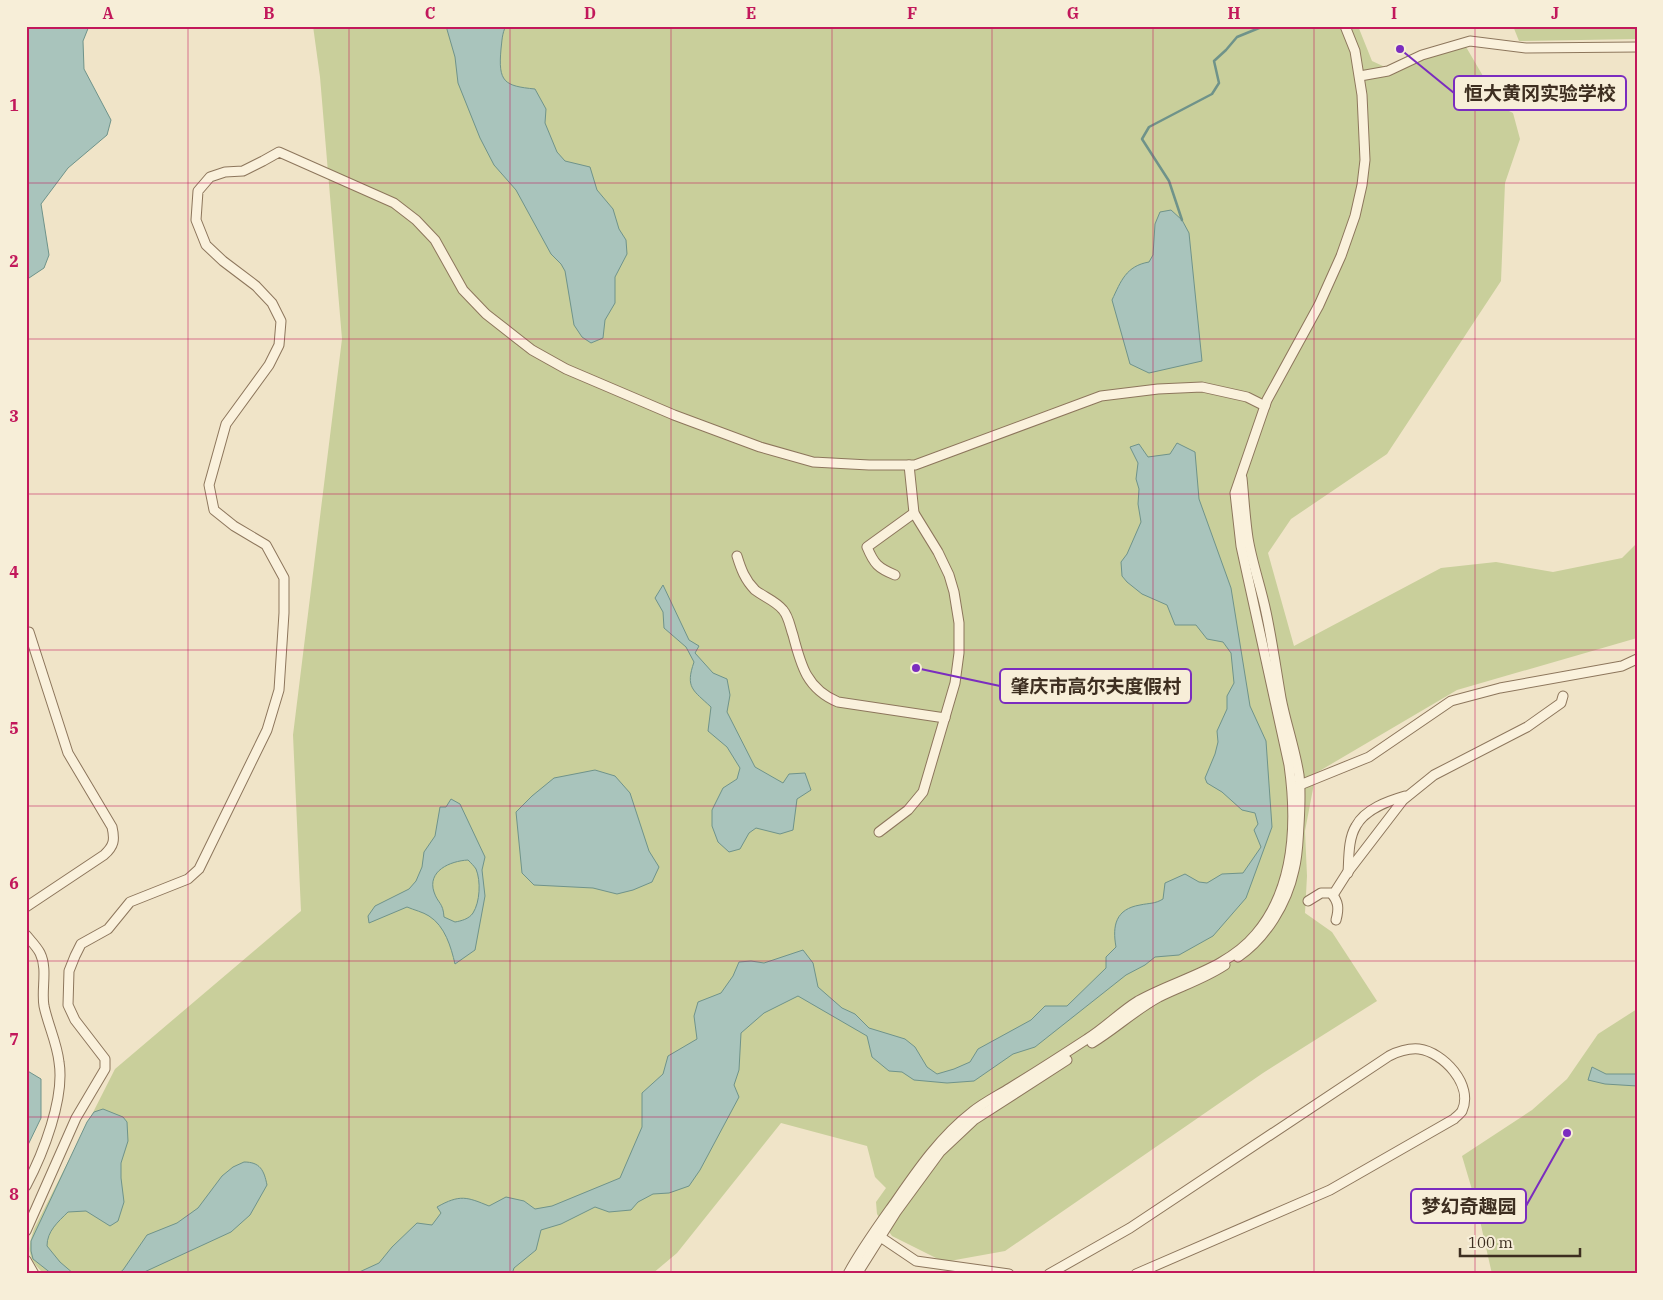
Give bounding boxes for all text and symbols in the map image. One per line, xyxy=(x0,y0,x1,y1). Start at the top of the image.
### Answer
text: A xyxy=(102,3,114,23)
text: B xyxy=(263,3,275,23)
text: C xyxy=(425,3,435,23)
text: D xyxy=(584,3,596,23)
text: E xyxy=(746,3,756,23)
text: F xyxy=(907,3,917,23)
text: G xyxy=(1067,3,1079,23)
text: H xyxy=(1228,3,1241,23)
text: I xyxy=(1391,3,1397,23)
text: J xyxy=(1551,3,1559,23)
callout: 恒大黄冈实验学校 xyxy=(1454,76,1626,110)
text: 恒大黄冈实验学校 xyxy=(1464,81,1616,105)
text: 1 xyxy=(9,95,19,115)
text: 2 xyxy=(9,251,19,271)
text: 3 xyxy=(9,406,19,426)
text: 4 xyxy=(9,562,19,582)
callout: 肇庆市高尔夫度假村 xyxy=(1000,669,1191,703)
text: 肇庆市高尔夫度假村 xyxy=(1010,674,1182,698)
text: 5 xyxy=(9,718,19,738)
text: 6 xyxy=(9,873,19,893)
text: 7 xyxy=(9,1029,19,1049)
text: 8 xyxy=(9,1184,19,1204)
callout: 梦幻奇趣园 xyxy=(1411,1189,1526,1223)
text: 梦幻奇趣园 xyxy=(1421,1194,1517,1218)
scale bar xyxy=(1460,1225,1580,1257)
text: 100 m xyxy=(1468,1233,1513,1252)

